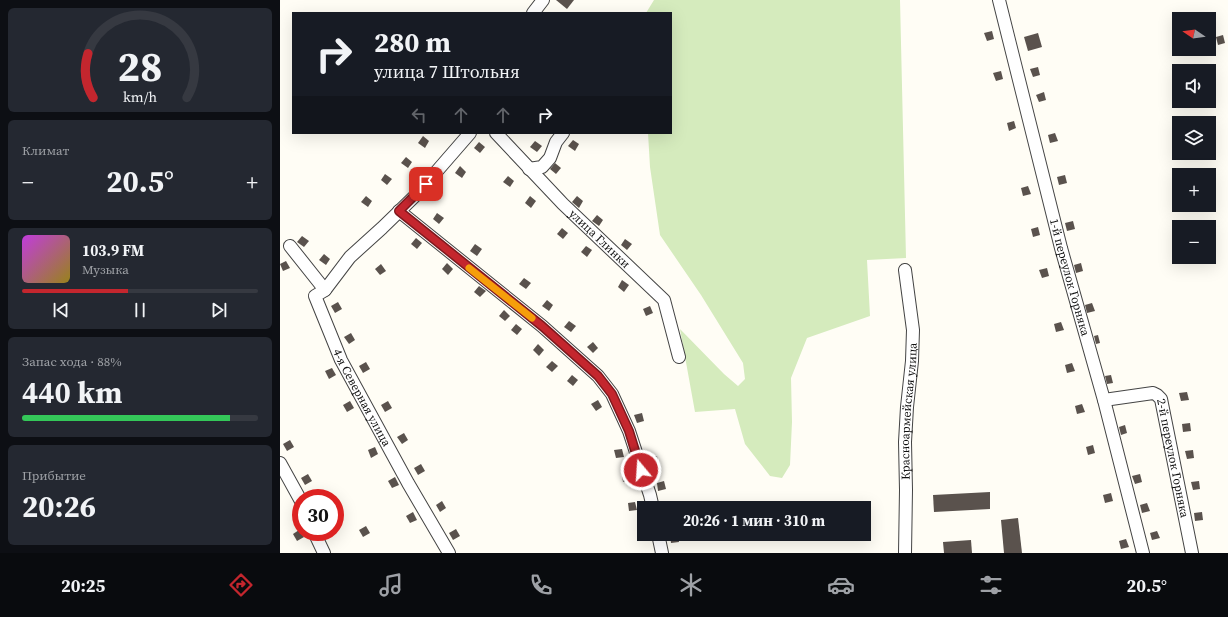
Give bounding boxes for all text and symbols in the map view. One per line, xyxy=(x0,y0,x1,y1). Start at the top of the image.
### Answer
north arrow xyxy=(1172,12,1216,56)
map controls xyxy=(1172,12,1216,264)
text: 280 m xyxy=(374,23,451,61)
icon: right xyxy=(308,28,360,80)
text: 28 xyxy=(117,38,163,95)
text: улица 7 Штольня xyxy=(374,59,520,84)
button: sound xyxy=(1172,64,1216,108)
text: km/h xyxy=(123,87,157,107)
icon: left xyxy=(408,104,430,126)
icon: ahead xyxy=(450,104,472,126)
icon: ahead xyxy=(492,104,514,126)
icon: right xyxy=(534,104,556,126)
button: layers xyxy=(1172,116,1216,160)
text: Климат xyxy=(22,142,69,159)
text: 20.5° xyxy=(106,161,174,202)
text: − xyxy=(22,167,34,197)
text: + xyxy=(246,167,258,197)
pin xyxy=(409,167,443,201)
button: + xyxy=(1172,168,1216,212)
icon: arrive xyxy=(415,173,437,195)
street label: улица Глинки xyxy=(565,206,634,272)
street label: 1-й переулок Горняка xyxy=(1046,217,1094,339)
button: − xyxy=(1172,220,1216,264)
text: 103.9 FM xyxy=(82,240,144,261)
text: Музыка xyxy=(82,261,129,278)
icon: previous xyxy=(50,299,72,321)
icon: pause xyxy=(129,299,151,321)
icon: next xyxy=(208,299,230,321)
street label: Красноармейская улица xyxy=(897,342,921,480)
street label: 4-я Северная улица xyxy=(329,347,395,450)
text: Запас хода · 88% xyxy=(22,353,122,370)
text: 440 km xyxy=(22,372,122,413)
street label: 2-й переулок Горняка xyxy=(1153,397,1193,520)
position arrow xyxy=(620,449,662,491)
text: Прибытие xyxy=(22,467,86,484)
text: 20:26 xyxy=(22,486,96,527)
speed limit sign: 30 xyxy=(292,489,344,541)
text: 20:26 · 1 мин · 310 m xyxy=(683,510,825,531)
icon: directions xyxy=(227,571,255,599)
icon: music xyxy=(377,571,405,599)
icon: phone xyxy=(527,571,555,599)
icon: climate xyxy=(677,571,705,599)
icon: car xyxy=(827,571,855,599)
icon: filters xyxy=(977,571,1005,599)
text: 20:25 xyxy=(61,573,105,598)
text: 20.5° xyxy=(1126,573,1167,598)

